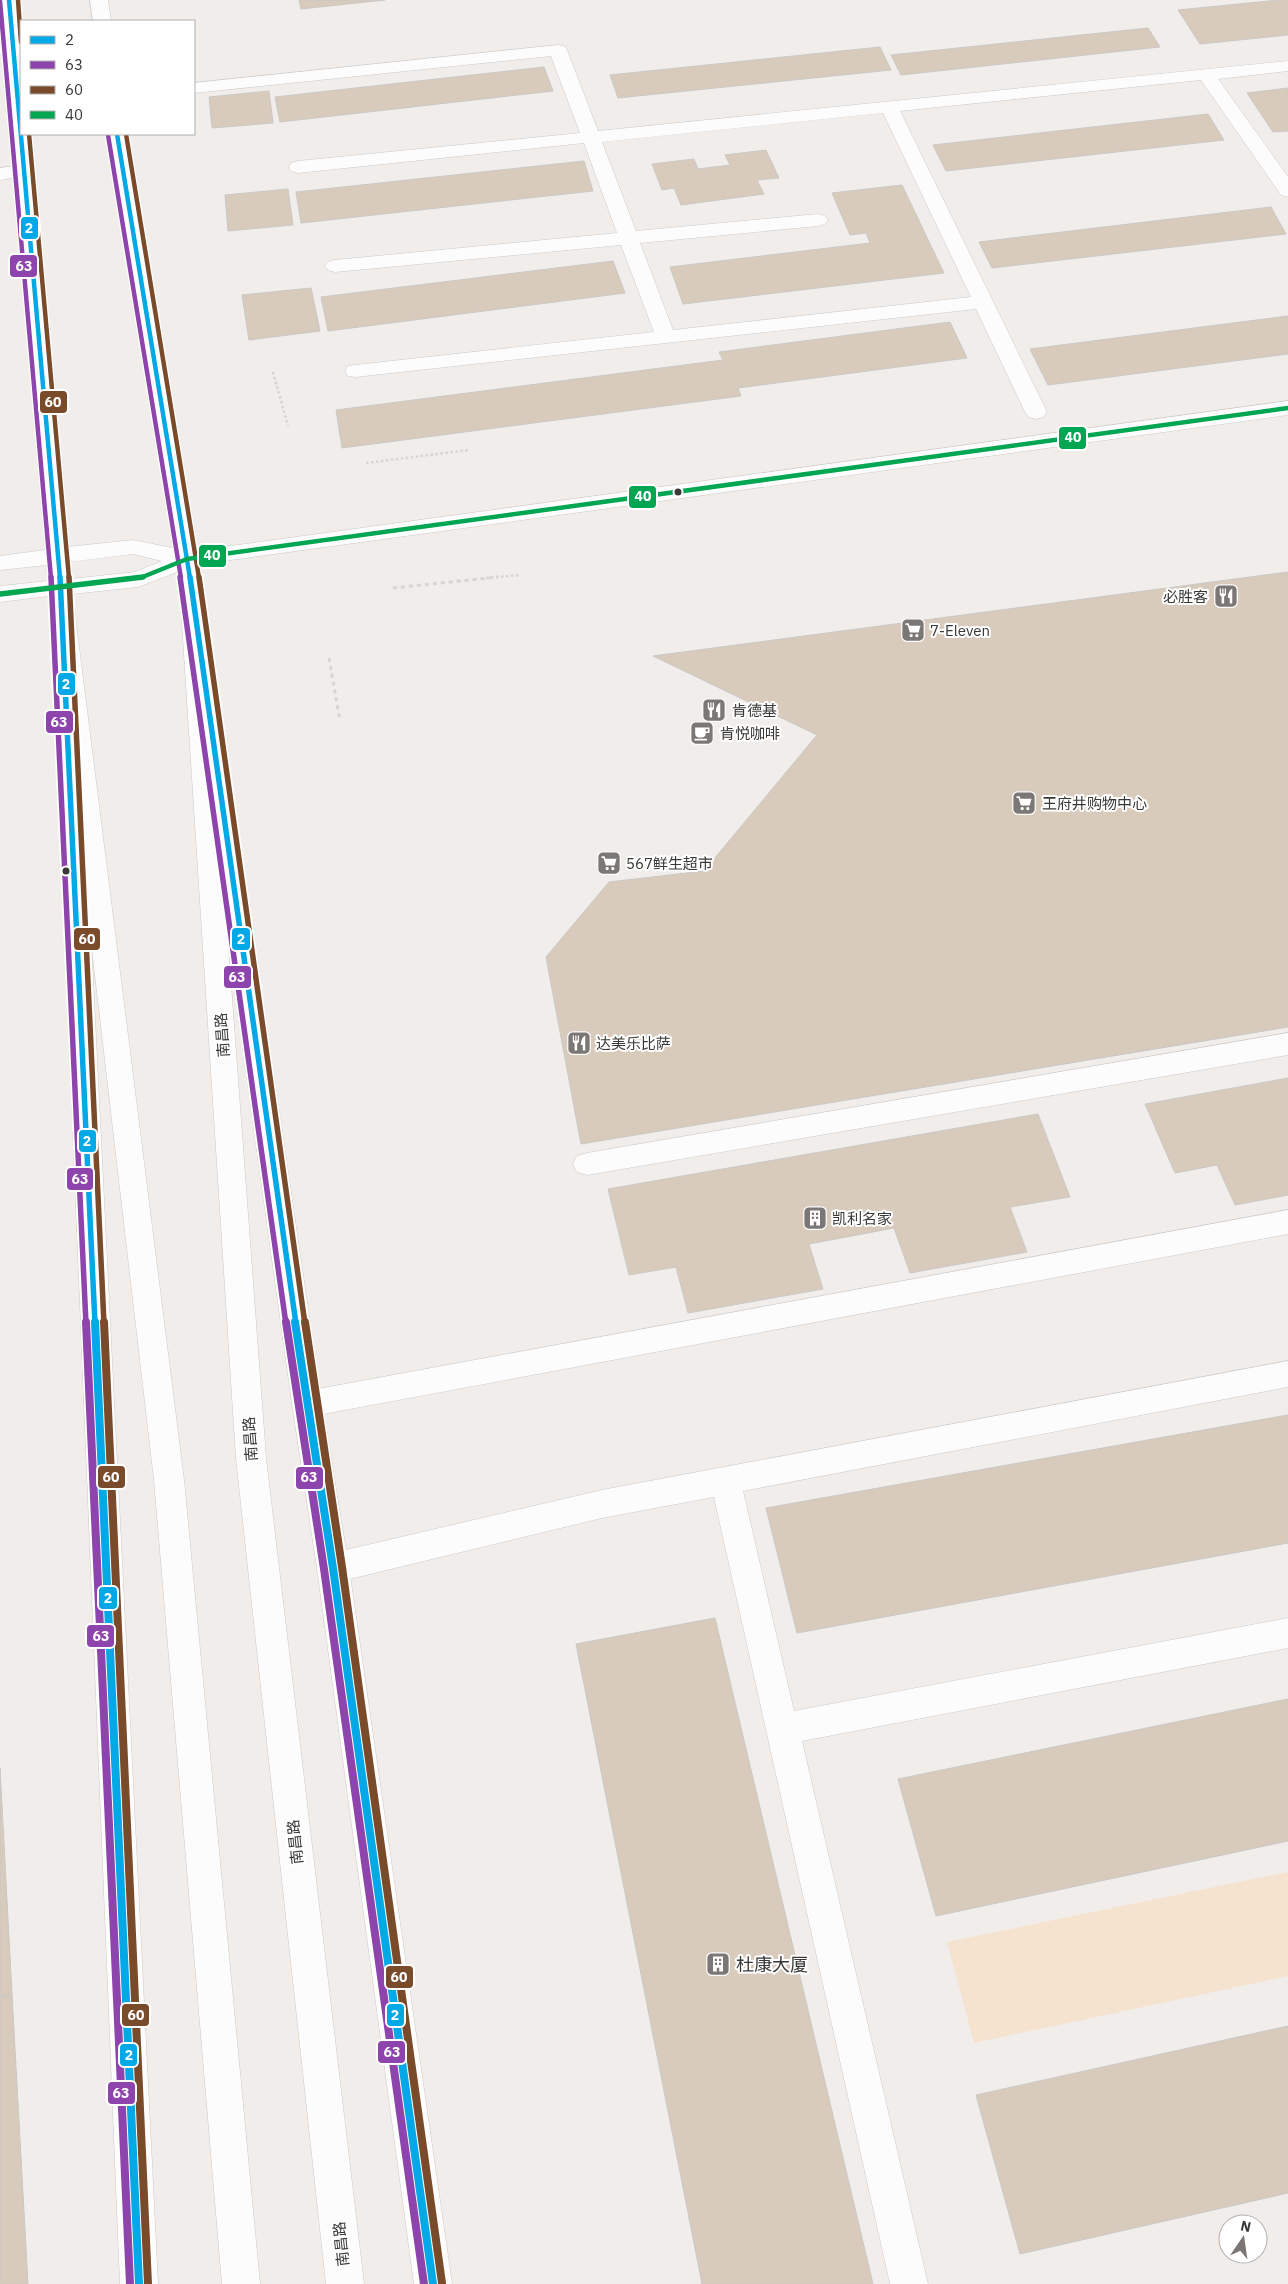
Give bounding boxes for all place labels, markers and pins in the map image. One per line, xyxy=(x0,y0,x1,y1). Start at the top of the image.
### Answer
unlabelled marker xyxy=(673,487,683,497)
restaurant icon: 必胜客 xyxy=(1213,583,1239,609)
place label: 必胜客 xyxy=(1163,587,1208,606)
supermarket icon: 7-Eleven xyxy=(900,617,926,643)
place label: 7-Eleven xyxy=(930,621,990,640)
restaurant icon: 肯德基 xyxy=(701,697,727,723)
place label: 肯德基 xyxy=(732,701,777,720)
cafe icon: 肯悦咖啡 xyxy=(689,720,715,746)
place label: 肯悦咖啡 xyxy=(720,724,780,743)
supermarket icon: 王府井购物中心 xyxy=(1011,790,1037,816)
place label: 王府井购物中心 xyxy=(1042,794,1147,813)
supermarket icon: 567鲜生超市 xyxy=(596,850,622,876)
place label: 567鲜生超市 xyxy=(626,854,713,873)
unlabelled marker xyxy=(61,866,71,876)
restaurant icon: 达美乐比萨 xyxy=(566,1030,592,1056)
place label: 达美乐比萨 xyxy=(596,1034,671,1053)
building icon: 凯利名家 xyxy=(802,1205,828,1231)
place label: 凯利名家 xyxy=(832,1209,892,1228)
building icon: 杜康大厦 xyxy=(705,1951,731,1977)
place label: 杜康大厦 xyxy=(736,1953,808,1976)

